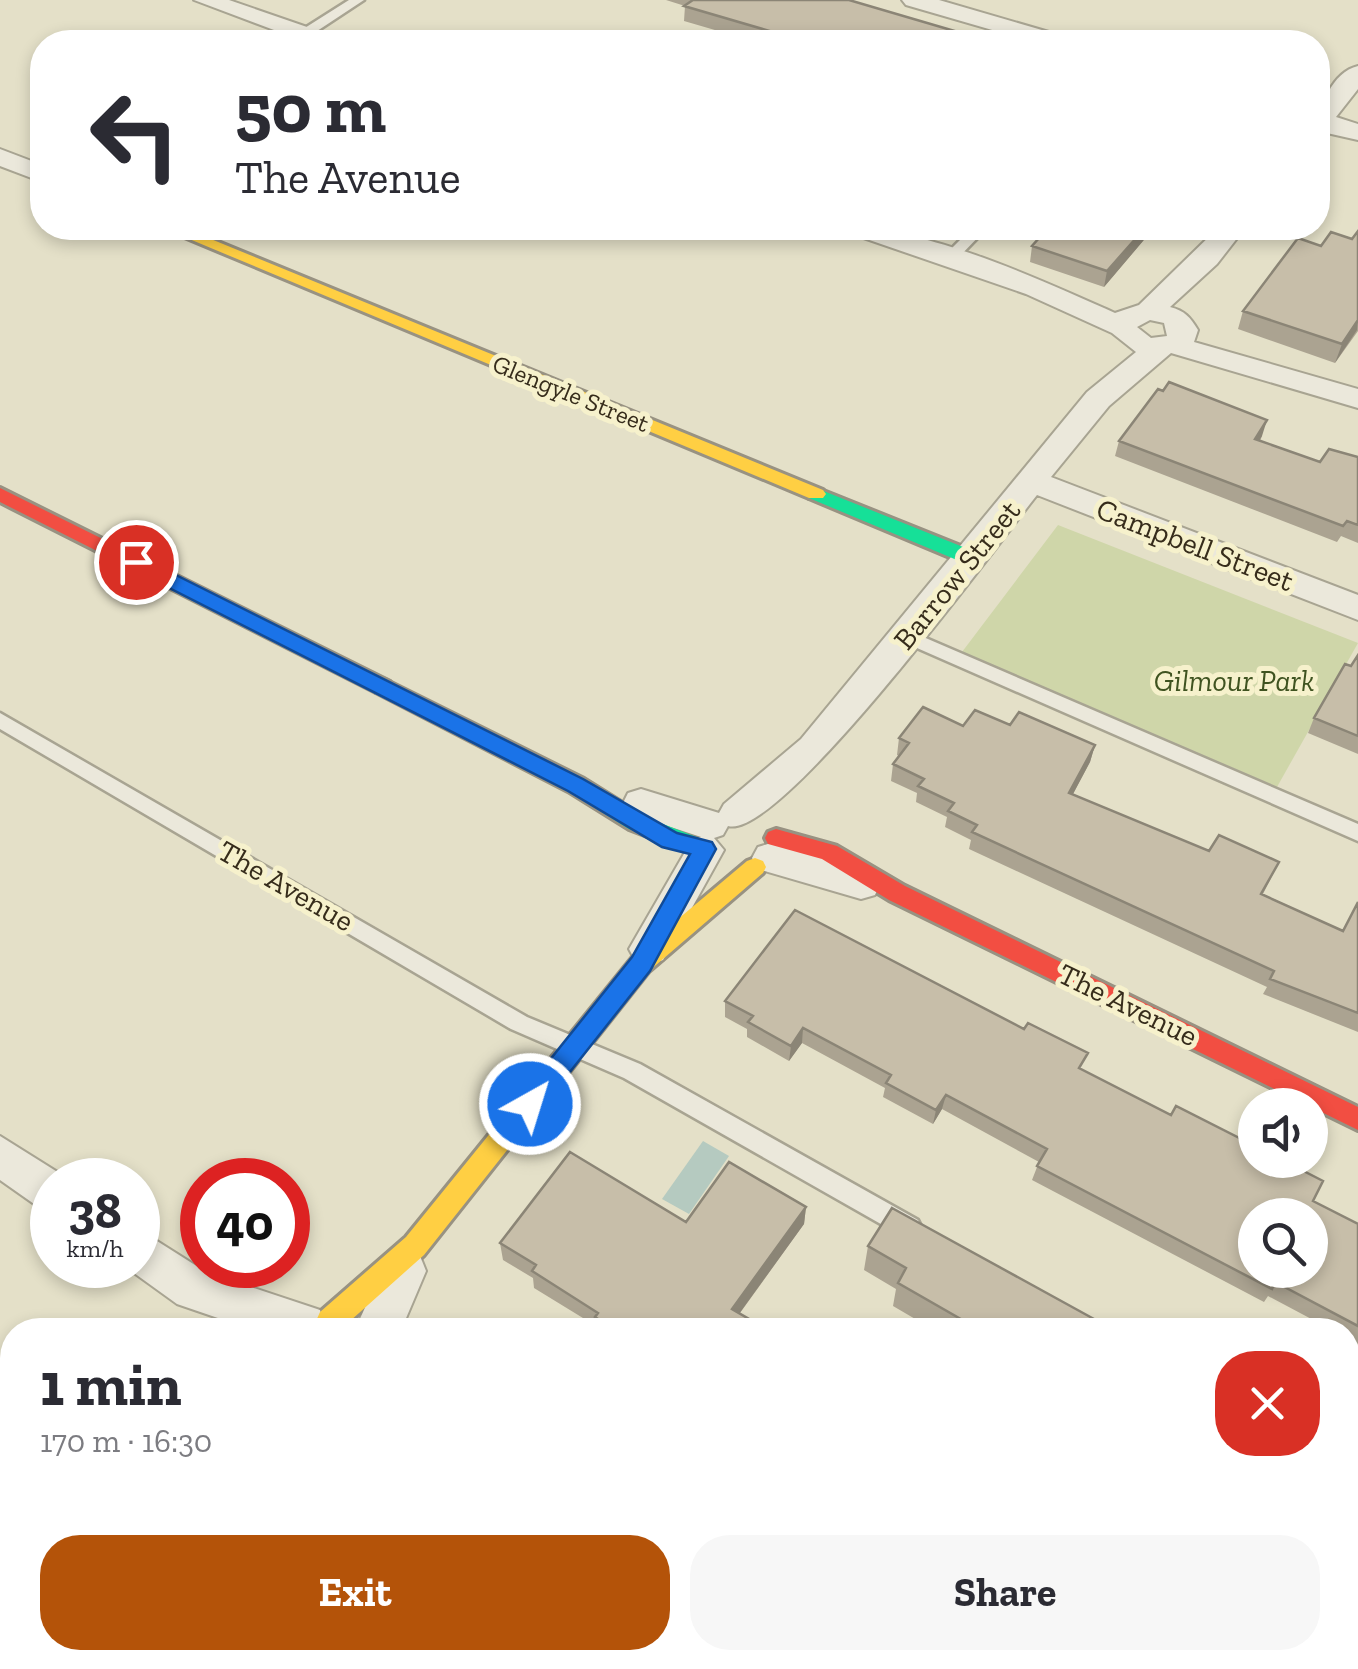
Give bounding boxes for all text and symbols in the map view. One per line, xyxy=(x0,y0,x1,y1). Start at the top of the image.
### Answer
text: 50 m xyxy=(235,66,386,150)
icon: left xyxy=(70,70,200,200)
text: The Avenue xyxy=(235,151,461,205)
street label: Glengyle Street xyxy=(488,348,654,438)
street label: Campbell Street xyxy=(1091,491,1299,599)
street label: Barrow Street xyxy=(886,493,1028,657)
pin xyxy=(94,520,179,605)
icon: arrive xyxy=(109,535,164,590)
park label: Gilmour Park xyxy=(1154,663,1314,699)
street label: The Avenue xyxy=(212,833,360,939)
street label: The Avenue xyxy=(1052,956,1204,1054)
position arrow xyxy=(478,1052,582,1156)
map controls xyxy=(1238,1088,1328,1288)
button: sound xyxy=(1238,1088,1328,1178)
speed limit sign: 40 xyxy=(180,1158,310,1288)
text: 38 xyxy=(68,1181,122,1241)
button: search xyxy=(1238,1198,1328,1288)
text: km/h xyxy=(66,1233,124,1263)
text: 1 min xyxy=(40,1348,182,1420)
button: close xyxy=(1215,1351,1320,1456)
text: 170 m · 16:30 xyxy=(40,1422,212,1460)
button: Exit xyxy=(40,1535,670,1650)
button: Share xyxy=(690,1535,1320,1650)

